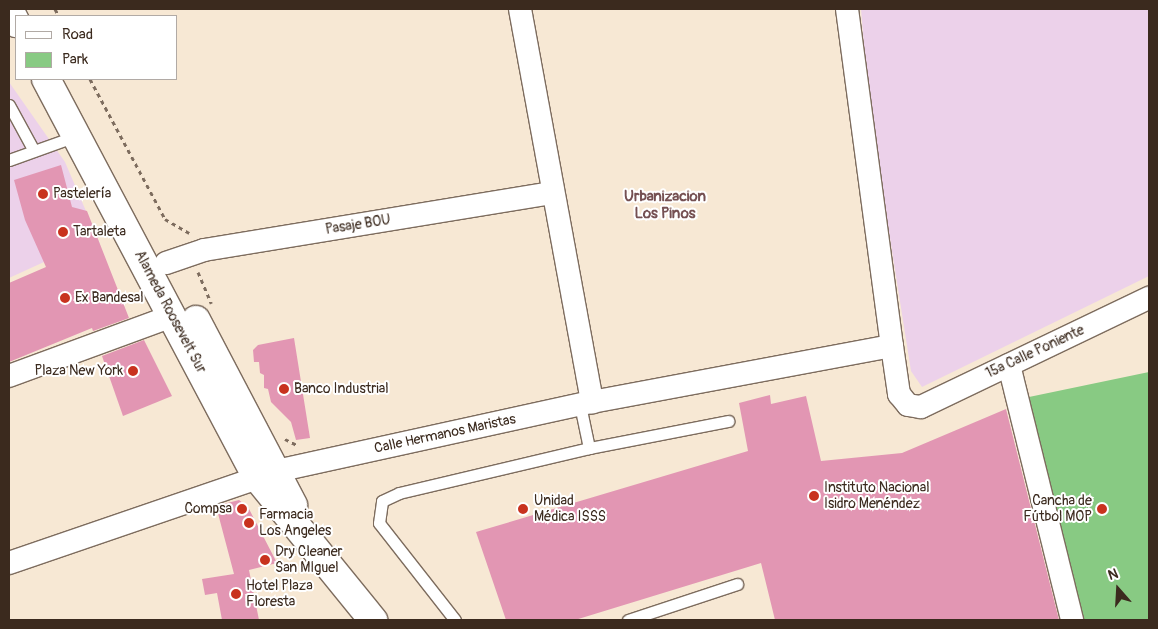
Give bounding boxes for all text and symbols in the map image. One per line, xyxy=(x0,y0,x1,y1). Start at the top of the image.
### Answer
legend xyxy=(15,15,178,80)
text: Road xyxy=(62,25,93,44)
text: Park xyxy=(62,50,88,69)
place label: Pastelería xyxy=(53,186,111,202)
district label: Urbanizacion Los Pinos xyxy=(624,187,706,222)
marker: Pastelería xyxy=(37,188,49,200)
street label: Pasaje BOU xyxy=(324,212,392,238)
place label: Tartaleta xyxy=(73,224,126,240)
marker: Tartaleta xyxy=(57,226,69,238)
street label: Alameda Roosevelt Sur xyxy=(131,248,209,376)
place label: Ex Bandesal xyxy=(75,290,144,306)
marker: Ex Bandesal xyxy=(59,292,71,304)
street label: 15a Calle Poniente xyxy=(983,322,1087,382)
place label: Plaza New York xyxy=(35,363,123,379)
marker: Plaza New York xyxy=(127,365,139,377)
place label: Banco Industrial xyxy=(294,381,389,397)
marker: Banco Industrial xyxy=(278,383,290,395)
street label: Calle Hermanos Maristas xyxy=(373,411,517,457)
place label: Instituto Nacional Isidro Menéndez xyxy=(824,480,930,512)
marker: Instituto Nacional Isidro Menéndez xyxy=(808,490,820,502)
place label: Unidad Médica ISSS xyxy=(534,493,606,526)
place label: Cancha de Fútbol MOP xyxy=(1023,493,1092,526)
place label: Compsa xyxy=(184,501,232,517)
marker: Unidad Médica ISSS xyxy=(516,502,530,516)
marker: Compsa xyxy=(236,503,248,515)
marker: Cancha de Fútbol MOP xyxy=(1096,503,1108,515)
place label: Farmacia Los Angeles xyxy=(259,507,331,540)
marker: Farmacia Los Angeles xyxy=(243,517,255,529)
place label: Dry Cleaner San MIguel xyxy=(275,544,343,576)
marker: Dry Cleaner San MIguel xyxy=(259,554,271,566)
north arrow xyxy=(1093,564,1143,614)
text: N xyxy=(1106,565,1120,584)
place label: Hotel Plaza Floresta xyxy=(246,578,313,610)
marker: Hotel Plaza Floresta xyxy=(230,588,242,600)

